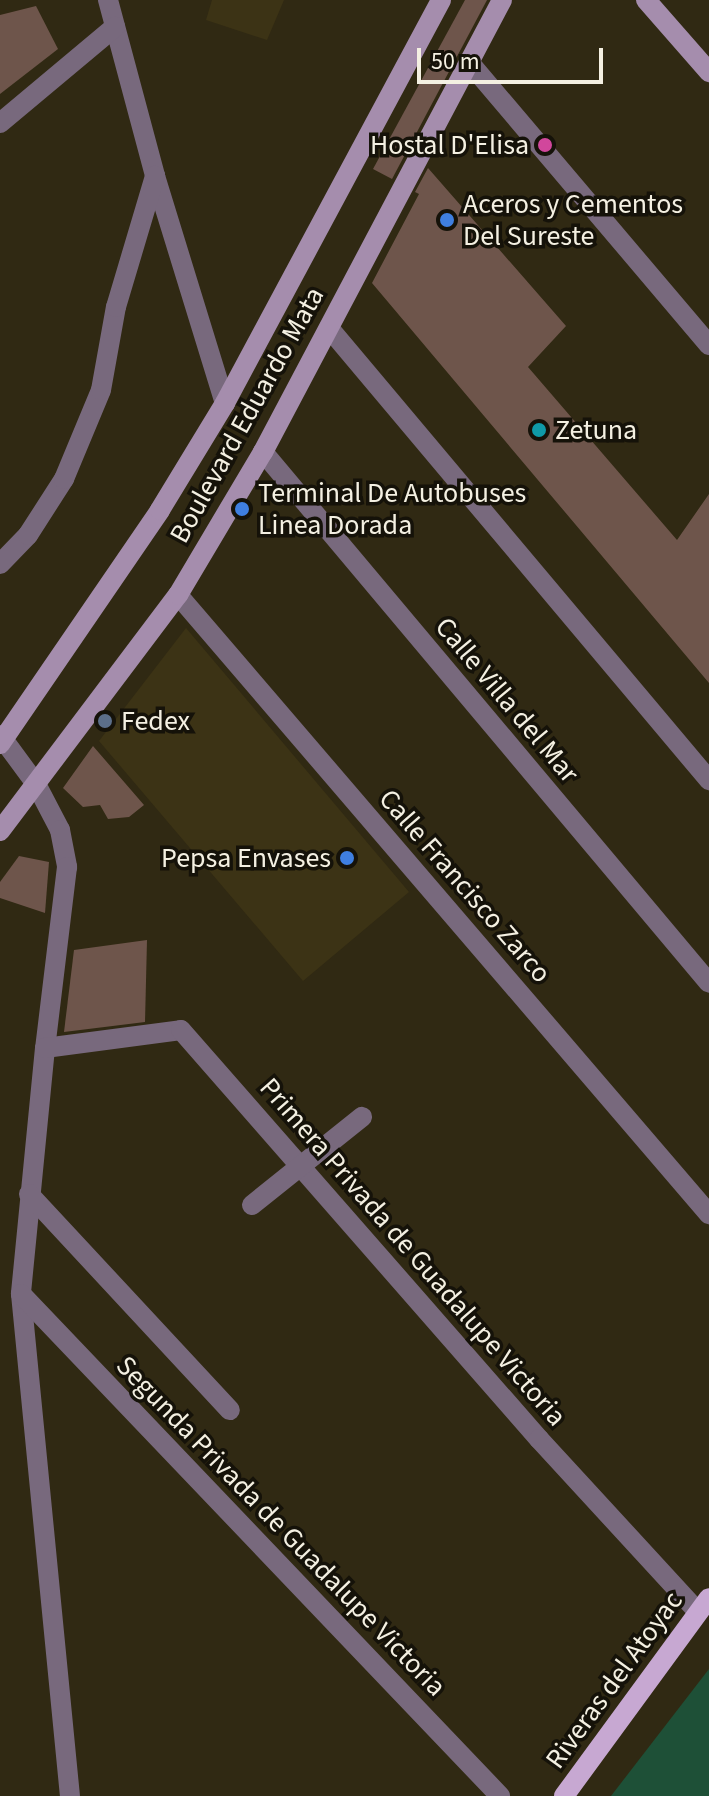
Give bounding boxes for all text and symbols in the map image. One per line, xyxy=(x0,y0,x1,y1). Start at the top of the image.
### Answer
scale bar xyxy=(421,32,607,82)
text: 50 m xyxy=(431,44,480,79)
place label: Hostal D'Elisa xyxy=(370,128,529,162)
marker: Hostal D'Elisa xyxy=(536,136,554,154)
place label: Aceros y Cementos Del Sureste xyxy=(463,187,683,253)
marker: Aceros y Cementos Del Sureste xyxy=(438,211,456,229)
street label: Boulevard Eduardo Mata xyxy=(163,281,331,549)
place label: Zetuna xyxy=(555,413,637,447)
marker: Zetuna xyxy=(530,421,548,439)
place label: Terminal De Autobuses Linea Dorada xyxy=(258,476,526,542)
marker: Terminal De Autobuses Linea Dorada xyxy=(233,500,251,518)
street label: Calle Villa del Mar xyxy=(428,610,586,790)
place label: Fedex xyxy=(121,704,190,738)
marker: Fedex xyxy=(96,712,114,730)
street label: Calle Francisco Zarco xyxy=(372,782,558,990)
place label: Pepsa Envases xyxy=(161,841,331,875)
marker: Pepsa Envases xyxy=(338,849,356,867)
street label: Primera Privada de Guadalupe Victoria xyxy=(253,1071,573,1433)
street label: Segunda Privada de Guadalupe Victoria xyxy=(109,1349,453,1703)
street label: Riveras del Atoyac xyxy=(538,1585,690,1775)

